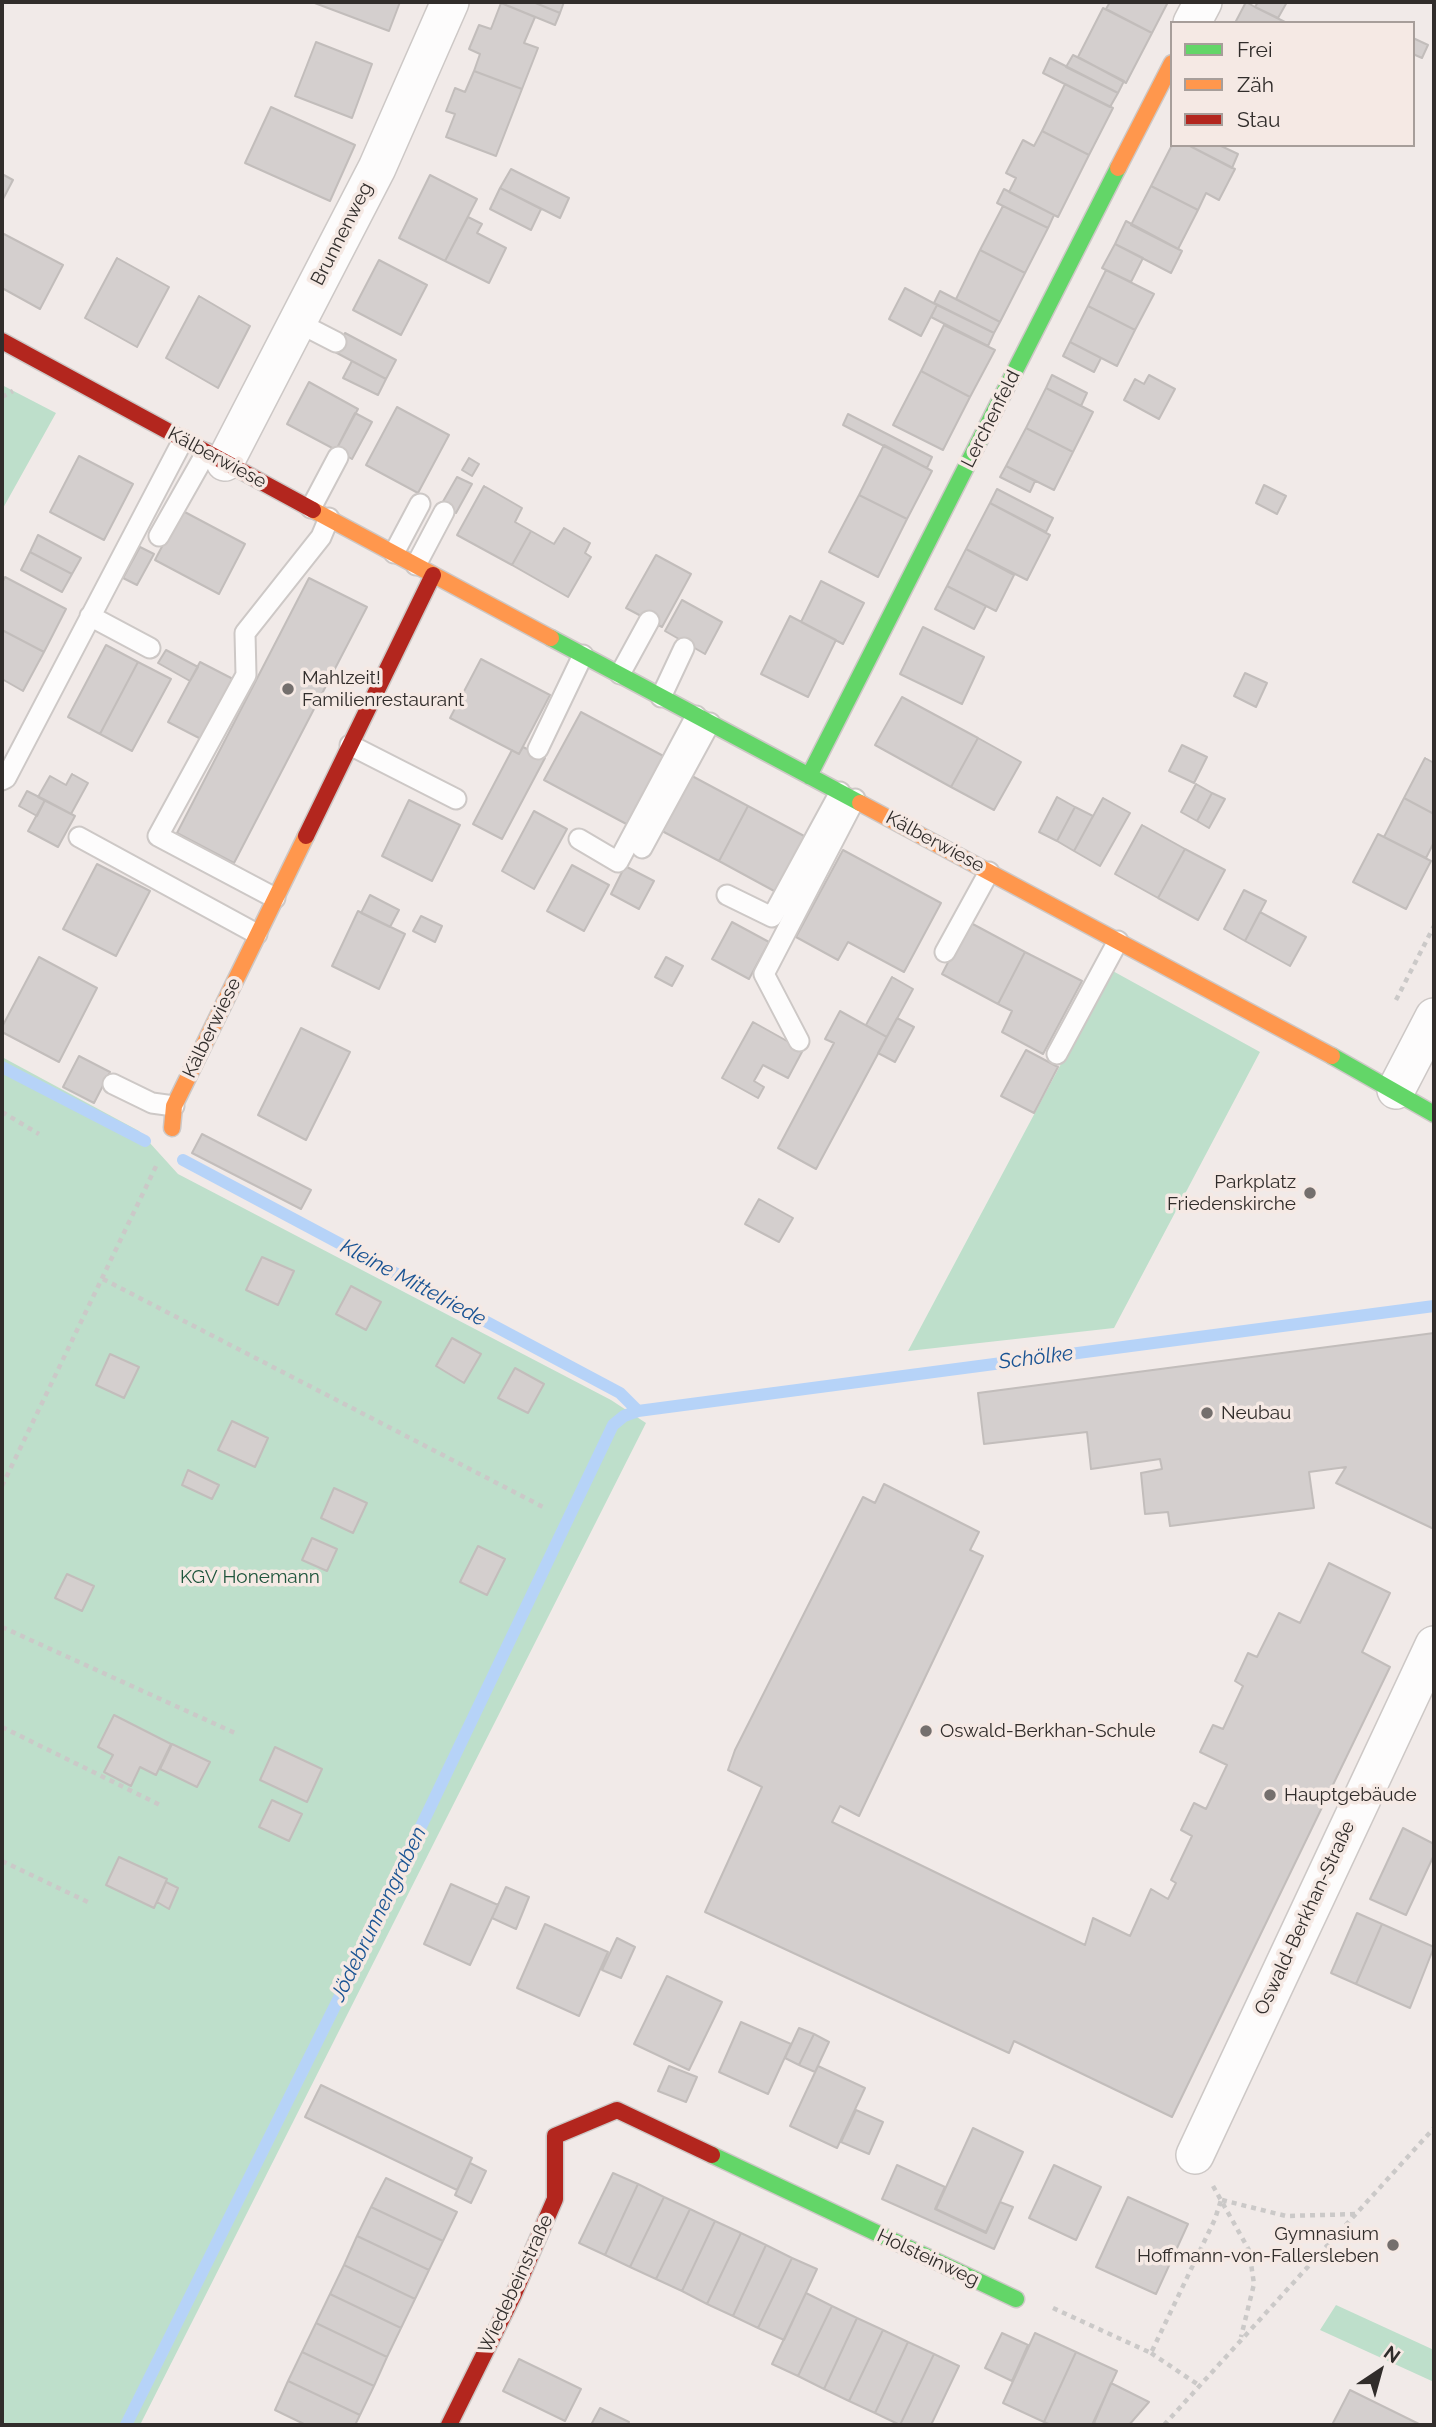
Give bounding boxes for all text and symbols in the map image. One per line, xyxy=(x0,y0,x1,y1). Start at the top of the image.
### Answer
legend xyxy=(1170,21,1415,147)
text: Frei xyxy=(1237,37,1273,62)
text: Zäh xyxy=(1237,72,1274,97)
text: Stau xyxy=(1237,107,1281,132)
street label: Brunnenweg xyxy=(306,179,378,289)
street label: Lerchenfeld xyxy=(957,367,1025,471)
street label: Kälberwiese xyxy=(164,422,270,494)
place label: Mahlzeit! Familienrestaurant xyxy=(302,667,464,711)
marker: Mahlzeit! Familienrestaurant xyxy=(280,681,296,697)
street label: Kälberwiese xyxy=(882,806,988,878)
street label: Kälberwiese xyxy=(178,974,246,1082)
place label: Parkplatz Friedenskirche xyxy=(1167,1171,1296,1215)
marker: Parkplatz Friedenskirche xyxy=(1302,1185,1318,1201)
water label: Kleine Mittelriede xyxy=(336,1234,490,1332)
water label: Schölke xyxy=(997,1341,1075,1375)
place label: Neubau xyxy=(1221,1402,1291,1424)
marker: Neubau xyxy=(1199,1405,1215,1421)
park label: KGV Honemann xyxy=(180,1566,320,1588)
place label: Oswald-Berkhan-Schule xyxy=(940,1720,1156,1742)
marker: Oswald-Berkhan-Schule xyxy=(918,1723,934,1739)
place label: Hauptgebäude xyxy=(1284,1784,1417,1806)
marker: Hauptgebäude xyxy=(1262,1787,1278,1803)
street label: Oswald-Berkhan-Straße xyxy=(1250,1817,1360,2019)
water label: Jödebrunnengraben xyxy=(326,1823,432,2005)
street label: Wiedebeinstraße xyxy=(474,2211,558,2357)
place label: Gymnasium Hoffmann-von-Fallersleben xyxy=(1137,2223,1379,2267)
street label: Holsteinweg xyxy=(873,2224,983,2292)
marker: Gymnasium Hoffmann-von-Fallersleben xyxy=(1385,2237,1401,2253)
north arrow xyxy=(1345,2336,1415,2406)
text: N xyxy=(1380,2341,1405,2367)

